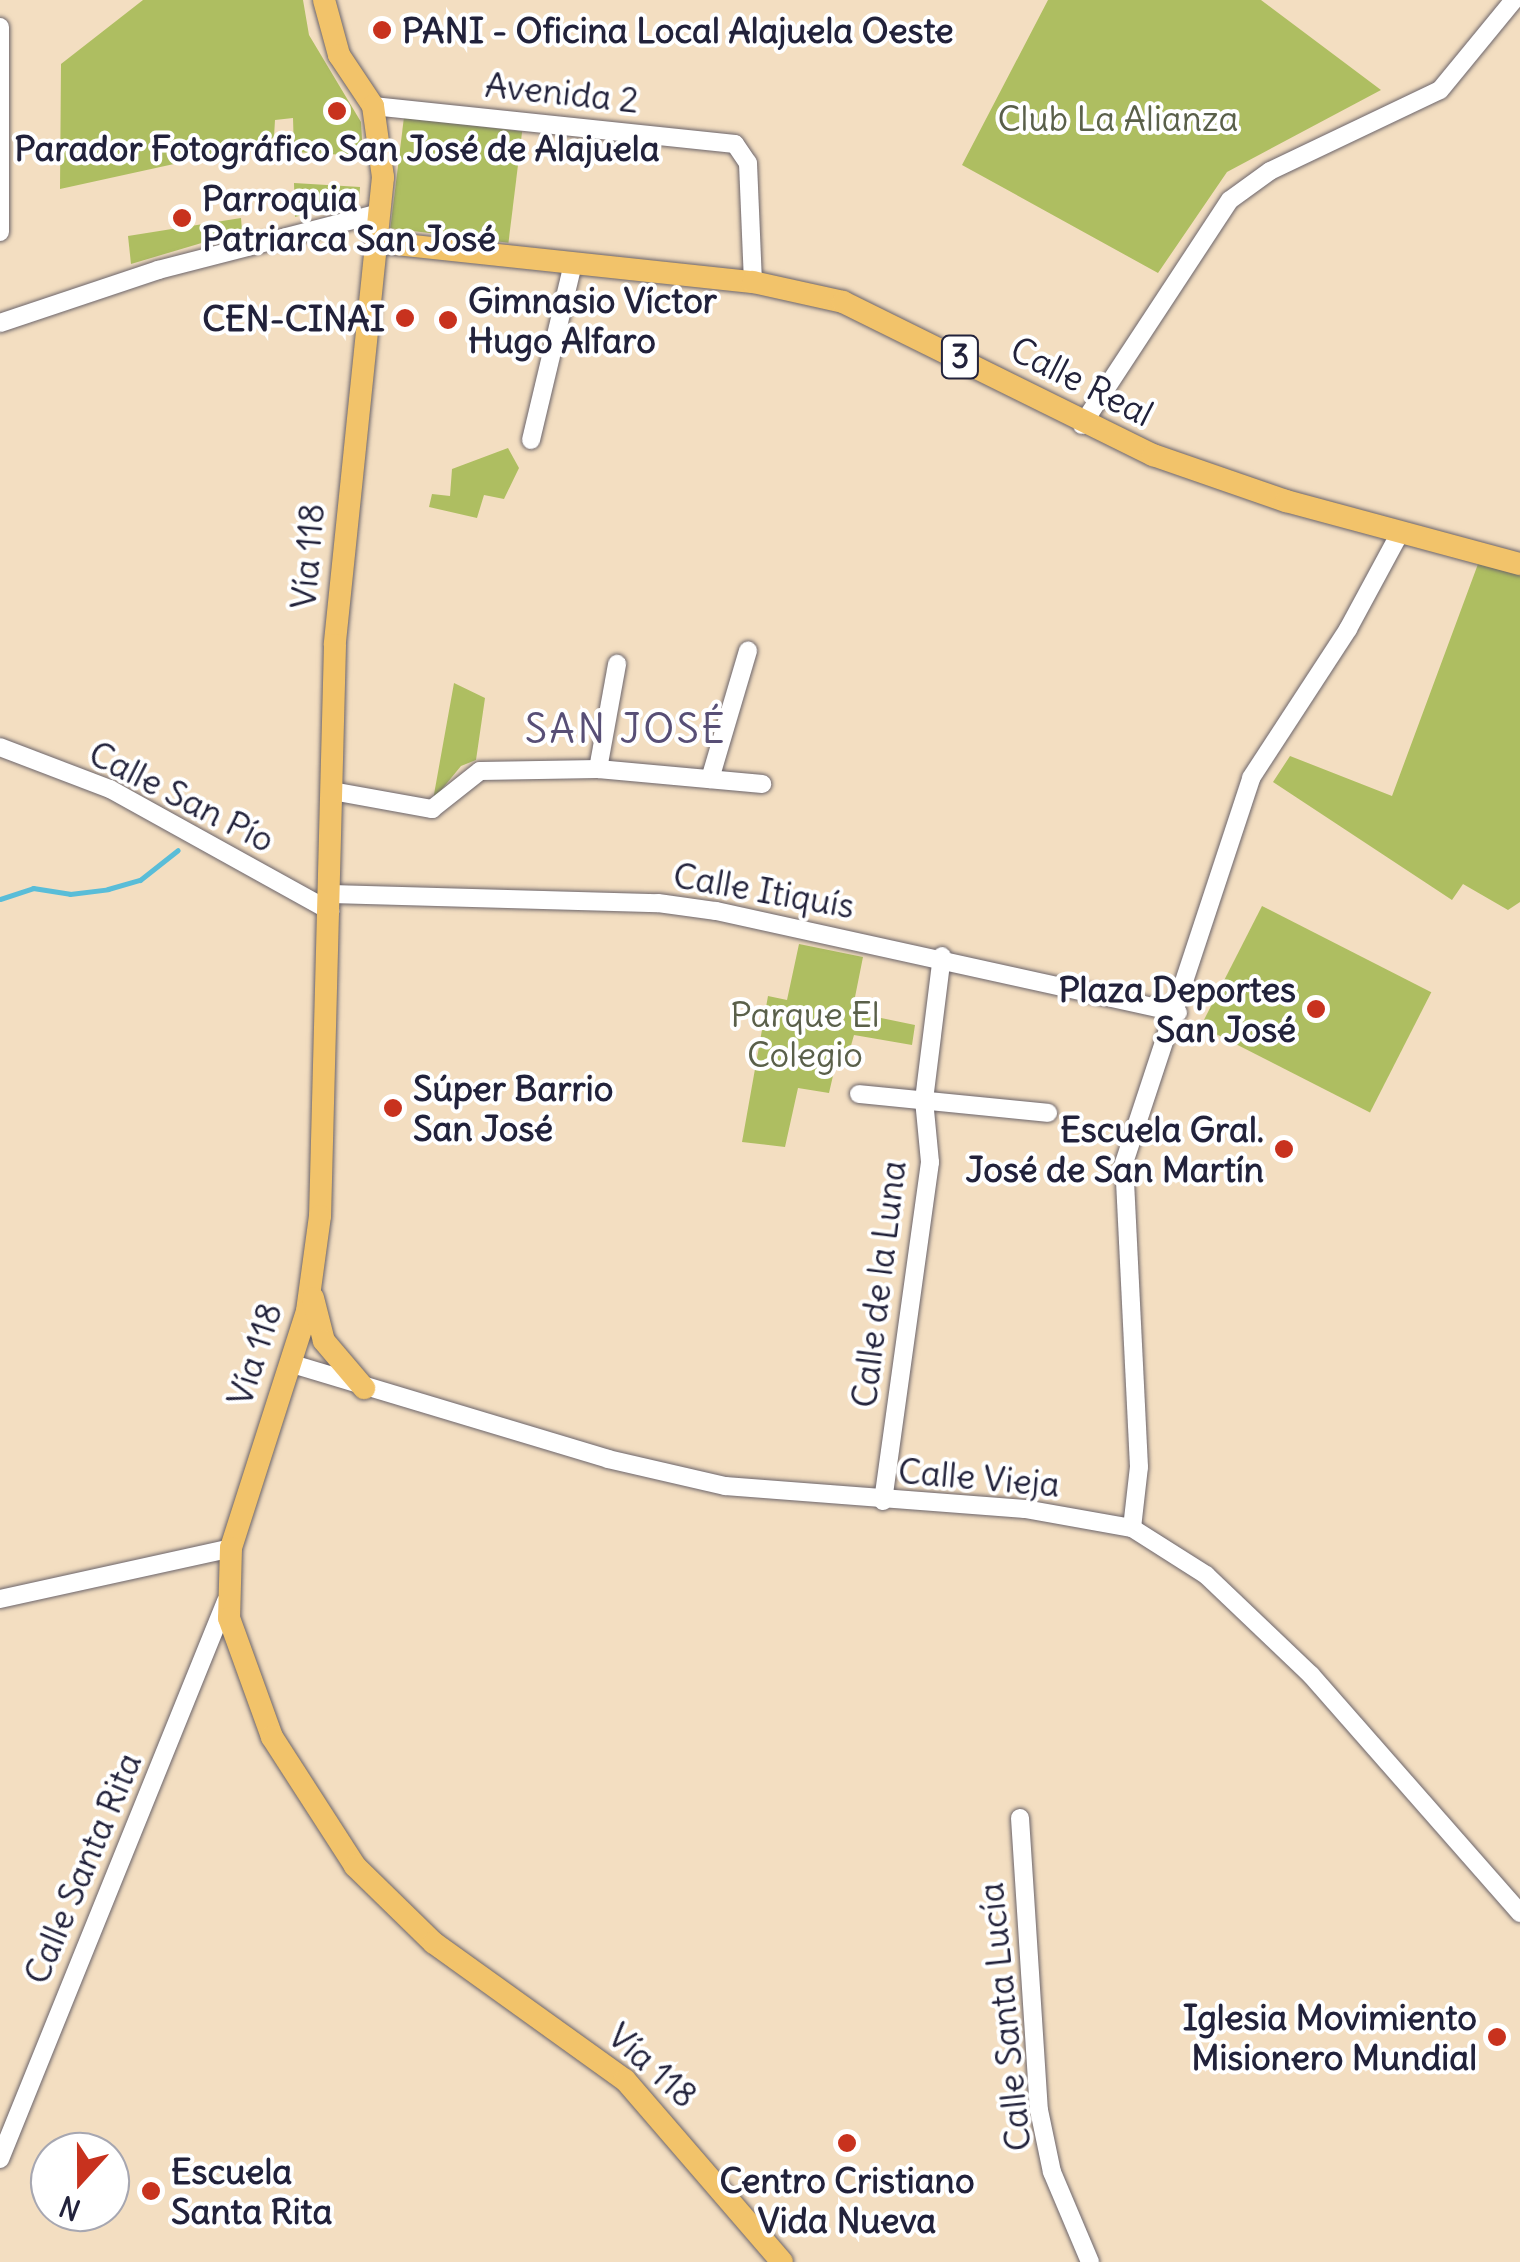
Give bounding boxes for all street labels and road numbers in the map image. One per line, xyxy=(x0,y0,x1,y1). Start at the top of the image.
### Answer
street label: Avenida 2 xyxy=(483,63,641,121)
street label: Calle Real xyxy=(1004,327,1160,435)
road number: 3 xyxy=(940,330,980,384)
street label: Vía 118 xyxy=(281,501,333,611)
street label: Calle San Pío xyxy=(82,731,282,861)
street label: Calle Itiquís xyxy=(670,853,858,927)
street label: Calle de la Luna xyxy=(842,1158,914,1410)
street label: Vía 118 xyxy=(218,1297,290,1411)
street label: Calle Vieja xyxy=(896,1449,1062,1505)
street label: Calle Santa Rita xyxy=(14,1746,150,1990)
street label: Calle Santa Lucía xyxy=(969,1881,1039,2153)
street label: Vía 118 xyxy=(600,2014,706,2116)

